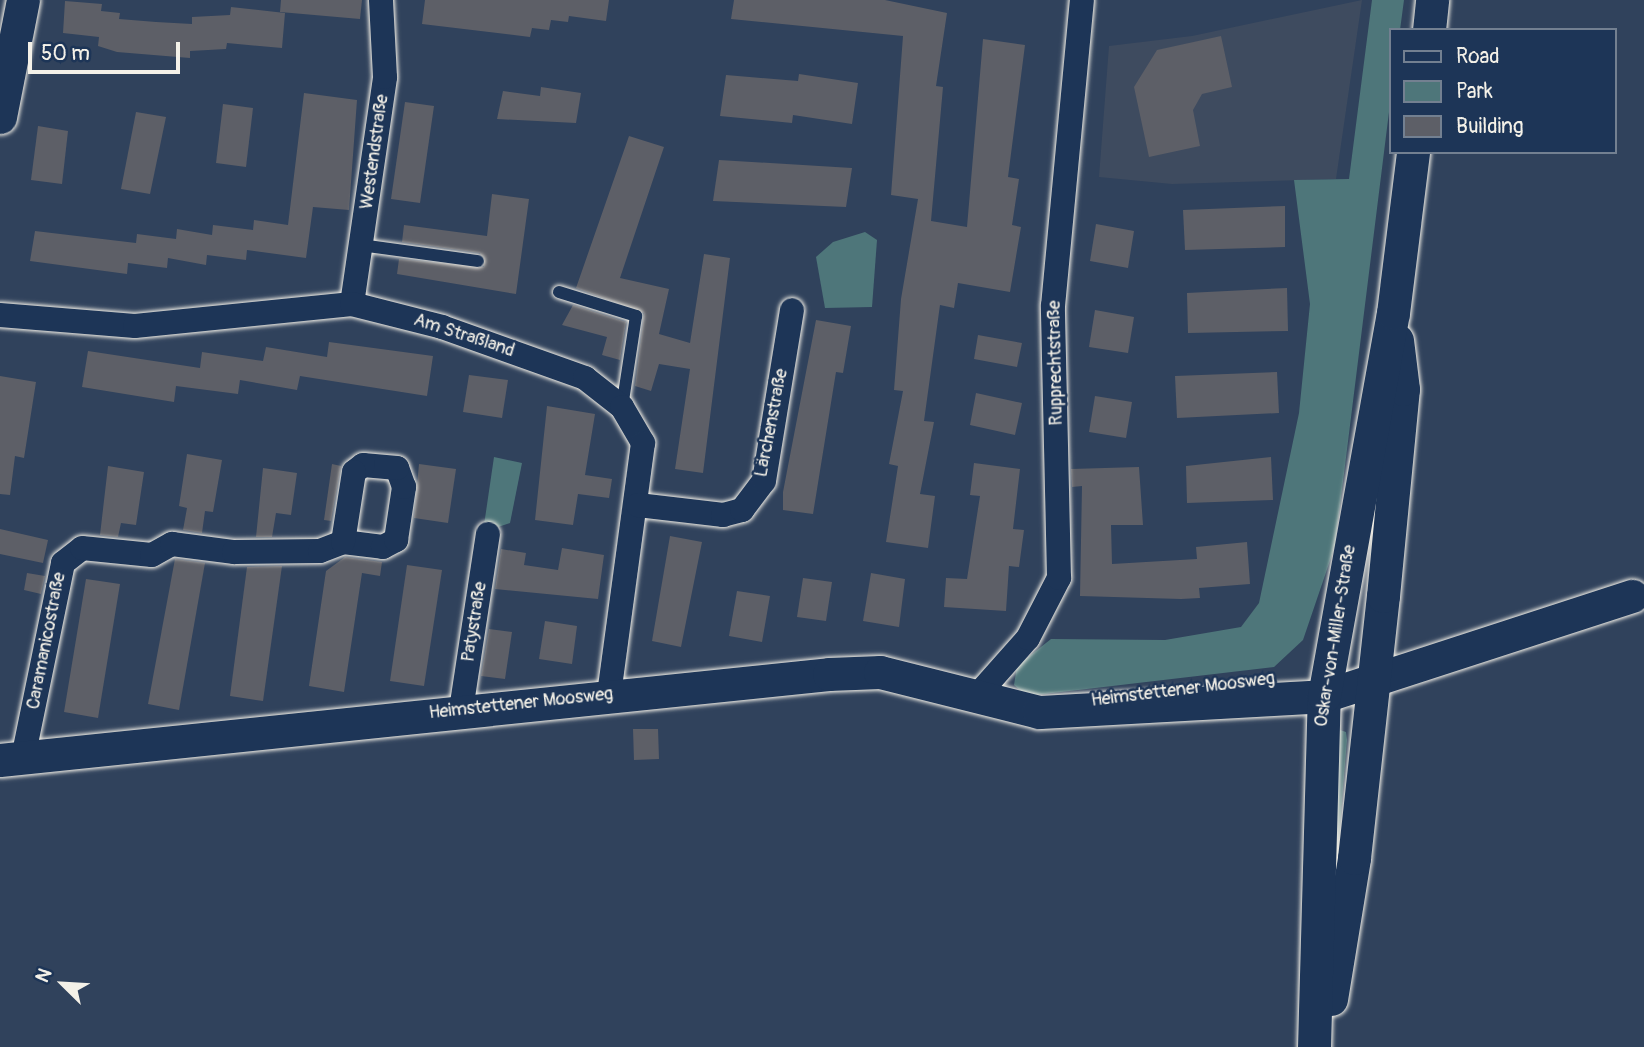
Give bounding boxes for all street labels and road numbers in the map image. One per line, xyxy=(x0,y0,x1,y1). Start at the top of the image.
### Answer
street label: Westendstraße xyxy=(356,93,394,211)
street label: Rupprechtstraße xyxy=(1044,300,1068,426)
street label: Am Straßland xyxy=(411,310,517,362)
street label: Lärchenstraße xyxy=(751,367,793,479)
street label: Oskar-von-Miller-Straße xyxy=(1311,544,1361,728)
street label: Caramanicostraße xyxy=(23,571,71,711)
street label: Patystraße xyxy=(458,580,492,664)
street label: Heimstettener Moosweg xyxy=(1090,668,1276,712)
street label: Heimstettener Moosweg xyxy=(428,684,614,724)

